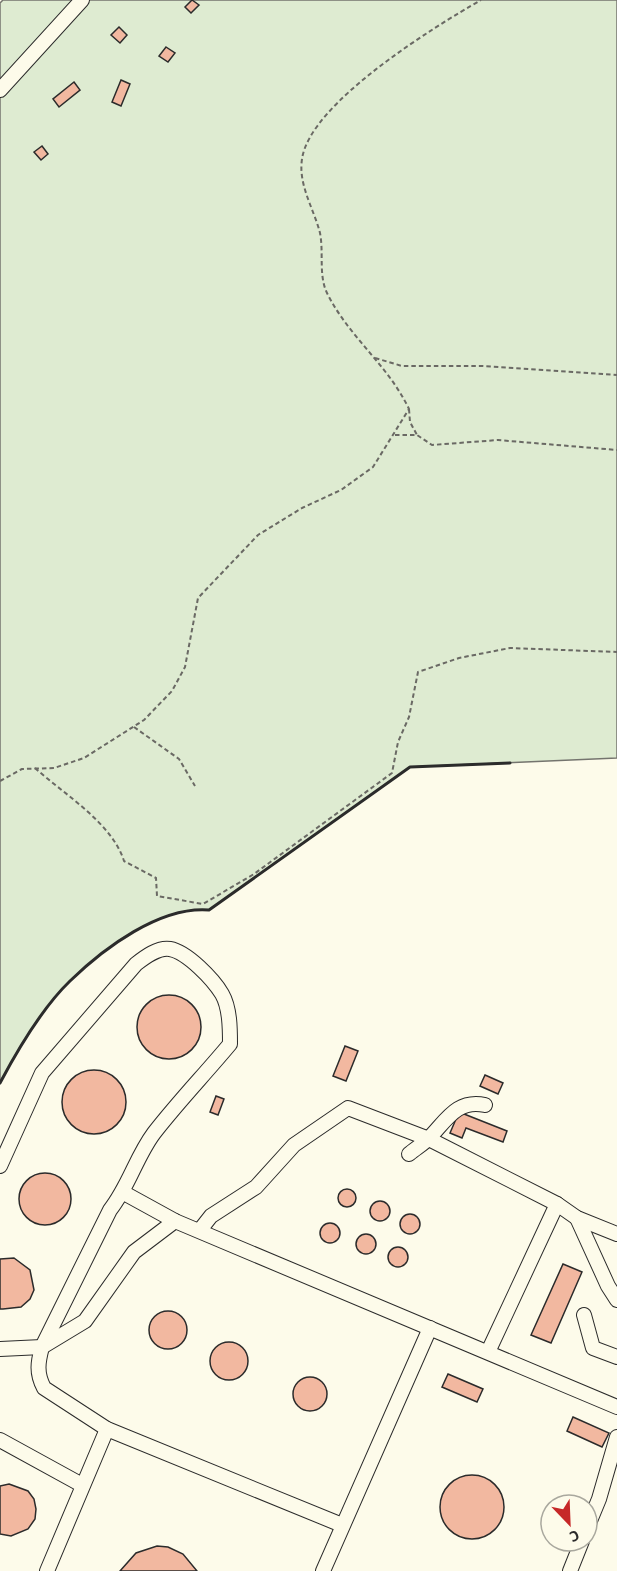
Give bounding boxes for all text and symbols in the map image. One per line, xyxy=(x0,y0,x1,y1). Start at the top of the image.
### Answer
north arrow xyxy=(539,1493,599,1553)
text: С xyxy=(567,1527,582,1545)

